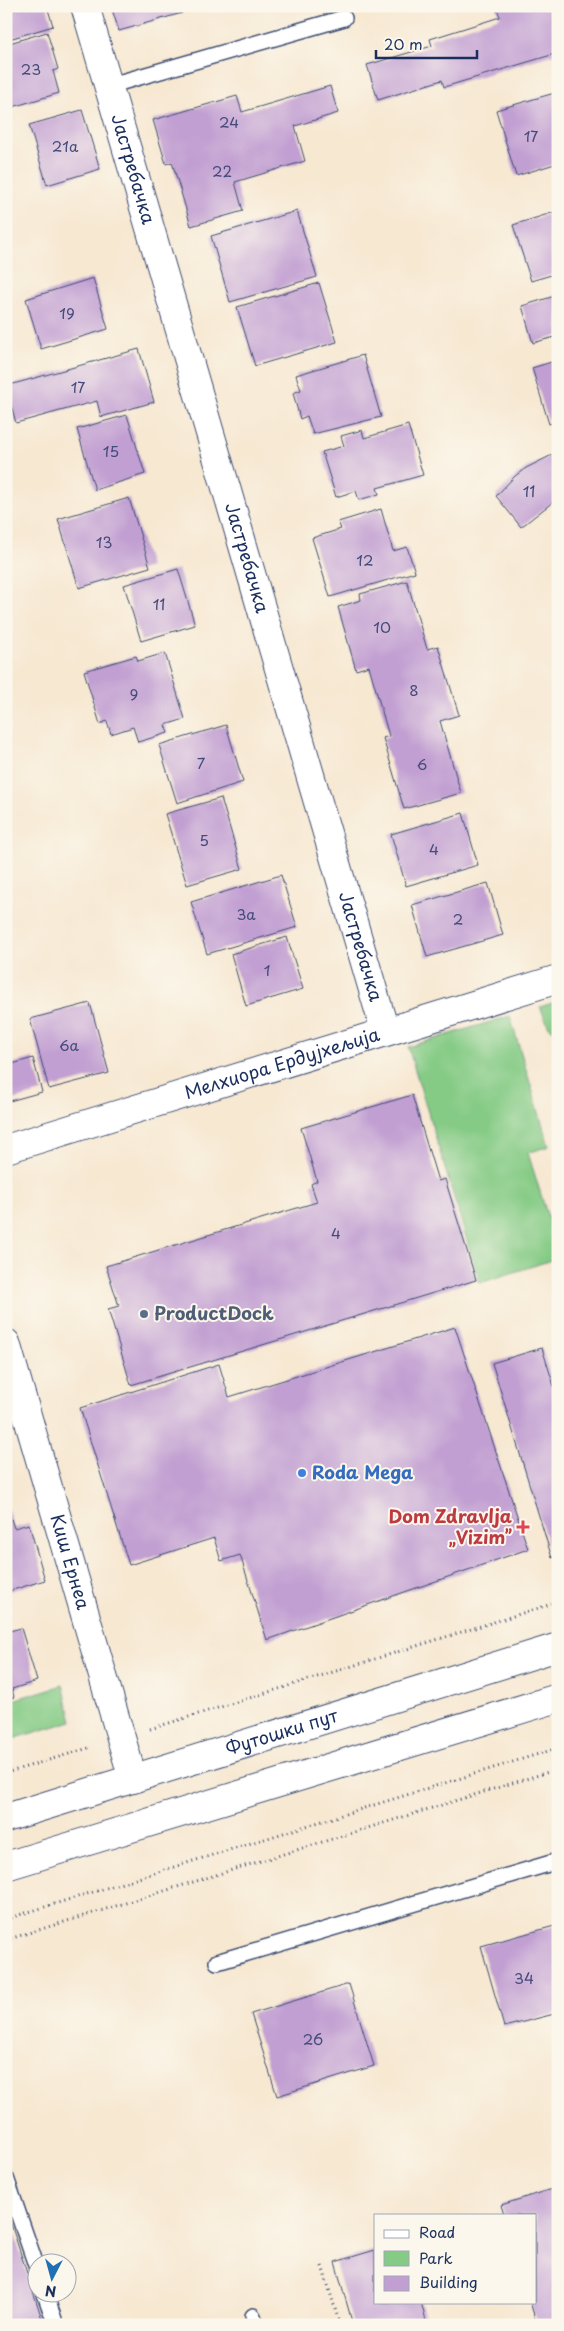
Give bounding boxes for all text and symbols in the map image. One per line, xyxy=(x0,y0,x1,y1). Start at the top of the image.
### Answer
scale bar xyxy=(376,28,478,60)
text: 20 m xyxy=(384,32,423,55)
house number: 23 xyxy=(21,57,41,80)
street label: Јастребачка xyxy=(105,110,163,228)
house number: 24 xyxy=(219,110,239,133)
house number: 17 xyxy=(524,124,538,147)
house number: 21a xyxy=(52,134,79,157)
house number: 22 xyxy=(212,159,232,182)
house number: 19 xyxy=(59,301,75,324)
house number: 17 xyxy=(71,375,85,398)
house number: 15 xyxy=(103,439,119,462)
house number: 11 xyxy=(523,479,535,502)
street label: Јастребачка xyxy=(219,499,277,616)
house number: 13 xyxy=(96,530,112,553)
house number: 12 xyxy=(356,548,374,571)
house number: 11 xyxy=(153,592,165,615)
house number: 10 xyxy=(373,615,391,638)
house number: 8 xyxy=(409,678,419,701)
house number: 9 xyxy=(130,682,138,705)
house number: 7 xyxy=(197,751,206,774)
house number: 6 xyxy=(417,752,427,775)
house number: 5 xyxy=(199,828,209,851)
house number: 4 xyxy=(429,837,439,860)
street label: Јастребачка xyxy=(333,888,391,1005)
house number: 3a xyxy=(236,902,256,925)
house number: 2 xyxy=(453,907,463,930)
house number: 1 xyxy=(264,958,270,981)
street label: Мелхиора Ердујхељија xyxy=(181,1020,383,1105)
house number: 6a xyxy=(59,1033,80,1056)
house number: 4 xyxy=(331,1221,341,1244)
place label: ProductDock xyxy=(154,1299,274,1326)
marker: ProductDock xyxy=(138,1308,150,1320)
place label: Roda Mega xyxy=(312,1458,413,1485)
marker: Roda Mega xyxy=(296,1467,308,1479)
place label: Dom Zdravlja „Vizim” xyxy=(388,1502,512,1550)
street label: Киш Ернеа xyxy=(45,1511,98,1613)
marker: Dom Zdravlja „Vizim” xyxy=(516,1520,530,1534)
street label: Футошки пут xyxy=(222,1701,341,1761)
house number: 34 xyxy=(514,1966,534,1989)
house number: 26 xyxy=(303,2027,323,2050)
legend xyxy=(374,2214,536,2304)
text: Road xyxy=(419,2220,455,2243)
text: Park xyxy=(419,2246,453,2269)
north arrow xyxy=(28,2254,78,2304)
text: Building xyxy=(419,2270,478,2293)
text: N xyxy=(44,2280,57,2302)

